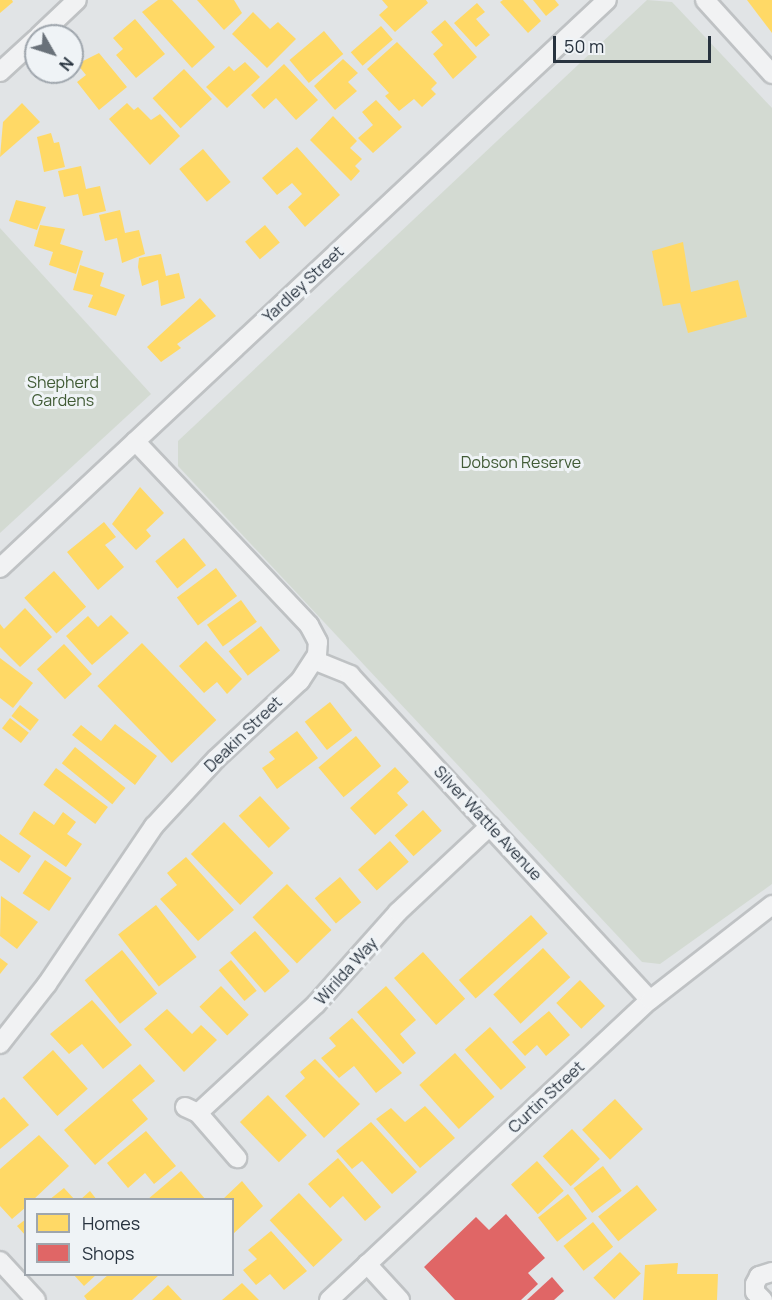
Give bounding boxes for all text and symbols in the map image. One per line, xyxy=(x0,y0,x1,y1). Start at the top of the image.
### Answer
north arrow xyxy=(24,24,84,84)
scale bar xyxy=(556,24,714,62)
text: 50 m xyxy=(564,34,604,58)
text: N xyxy=(54,53,79,75)
street label: Yardley Street xyxy=(259,242,347,326)
park label: Shepherd Gardens xyxy=(27,372,99,410)
park label: Dobson Reserve xyxy=(461,452,581,472)
street label: Deakin Street xyxy=(200,692,286,776)
street label: Silver Wattle Avenue xyxy=(430,762,546,884)
street label: Wirilda Way xyxy=(311,933,381,1009)
street label: Curtin Street xyxy=(504,1057,588,1137)
legend xyxy=(24,1198,234,1276)
text: Homes xyxy=(82,1211,140,1235)
text: Shops xyxy=(82,1241,134,1265)

